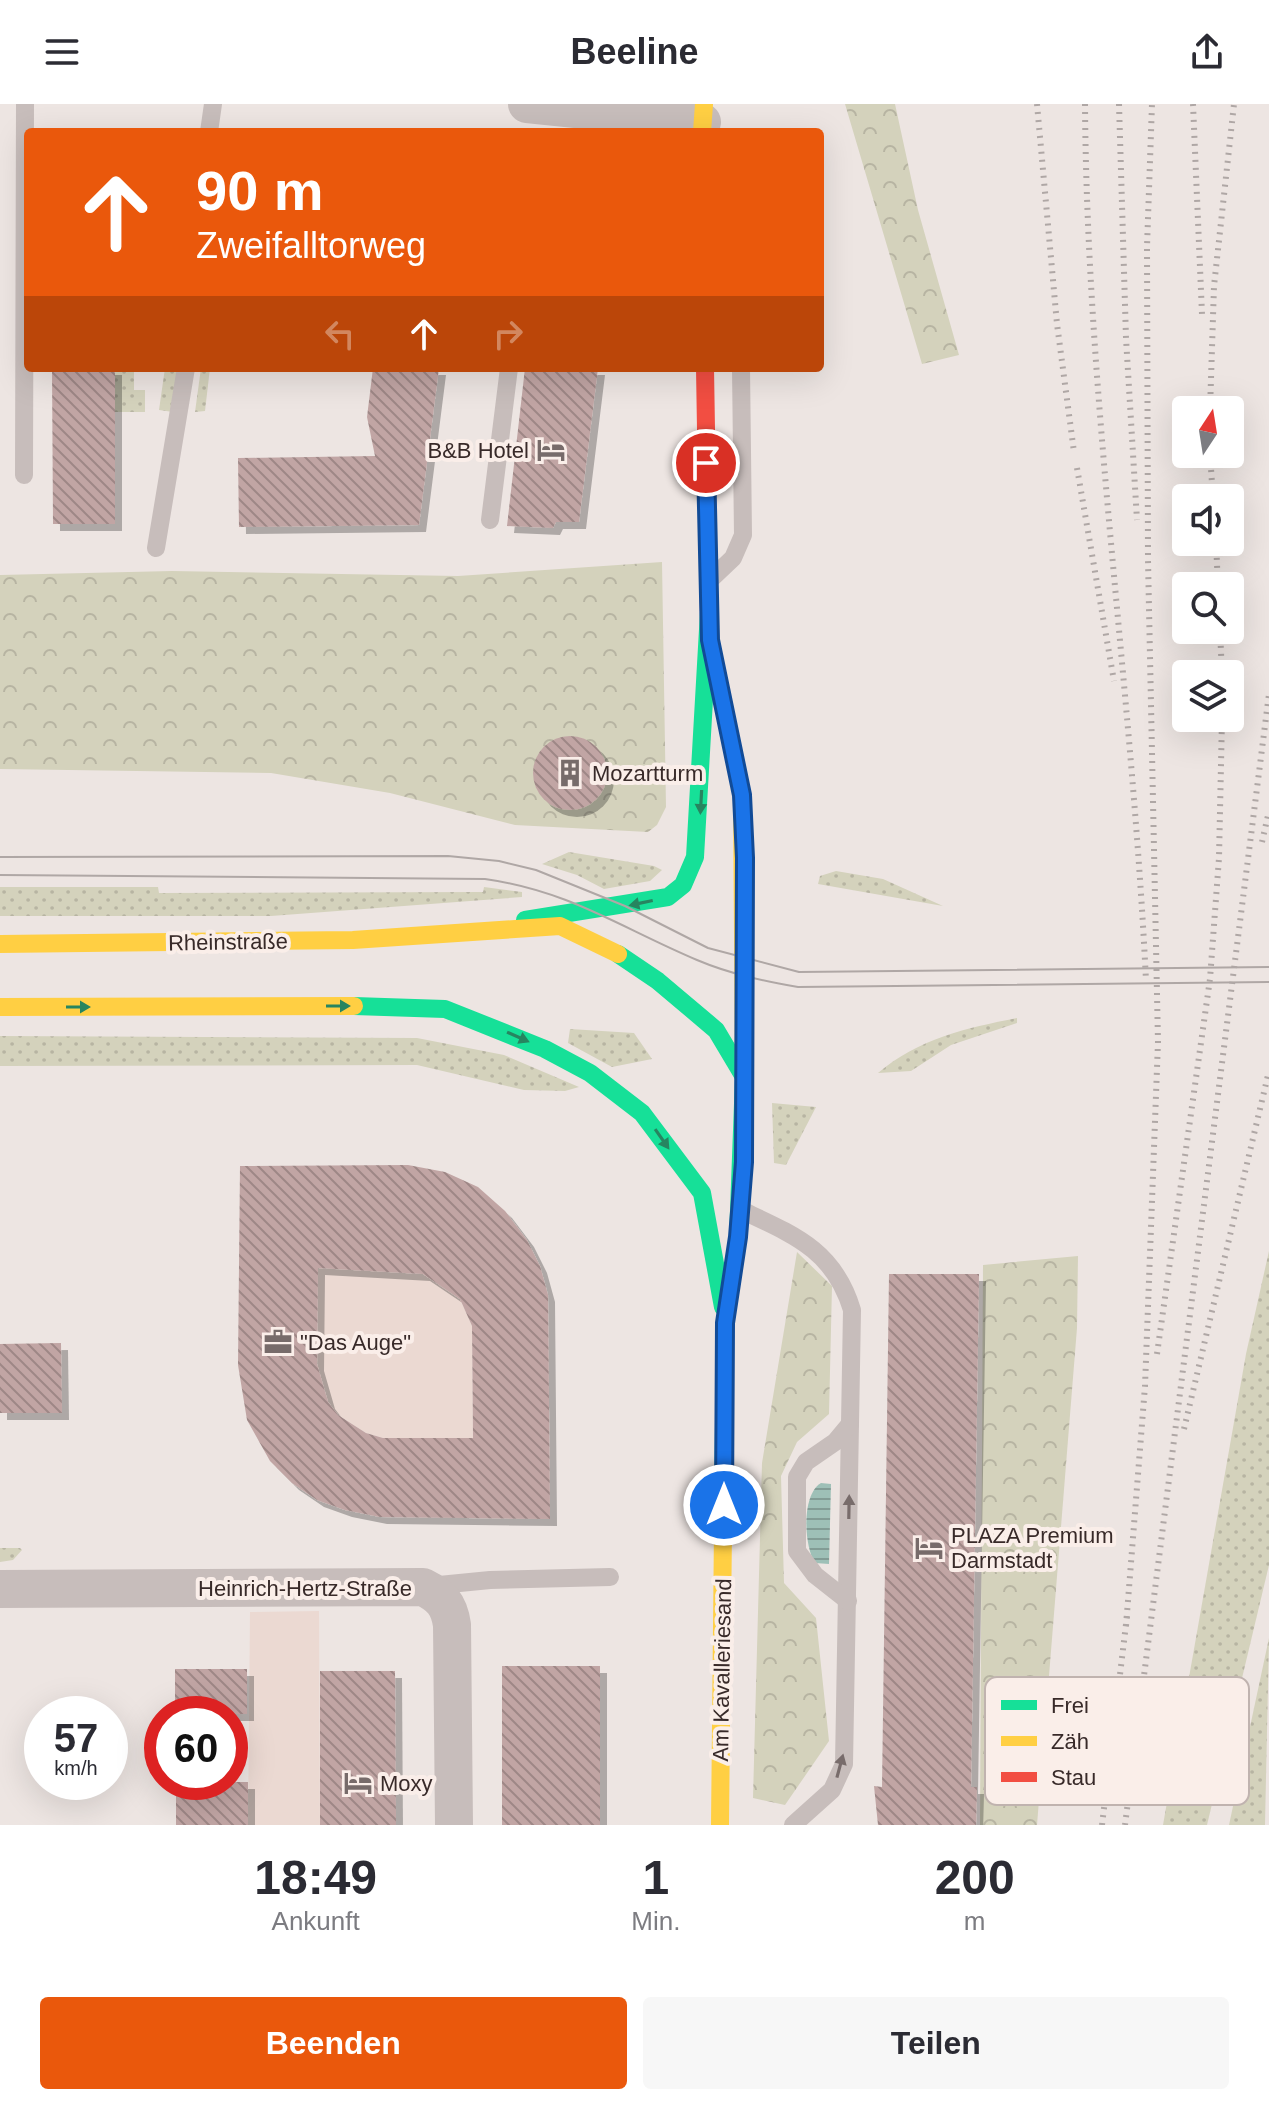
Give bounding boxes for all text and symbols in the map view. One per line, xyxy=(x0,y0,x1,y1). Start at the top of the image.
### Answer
icon: menu xyxy=(40,30,84,74)
icon: share xyxy=(1185,30,1229,74)
text: Beeline xyxy=(570,31,699,72)
text: 90 m xyxy=(196,159,324,222)
icon: ahead xyxy=(64,160,168,264)
text: Zweifalltorweg xyxy=(196,225,426,266)
icon: left xyxy=(318,312,362,356)
icon: ahead xyxy=(402,312,446,356)
icon: right xyxy=(486,312,530,356)
north arrow xyxy=(1172,396,1244,468)
map controls xyxy=(1172,396,1244,732)
pin xyxy=(672,429,740,497)
hotel icon: B&B Hotel xyxy=(536,435,566,465)
place label: B&B Hotel xyxy=(428,438,529,463)
icon: arrive xyxy=(684,441,728,485)
button: sound xyxy=(1172,484,1244,556)
button: search xyxy=(1172,572,1244,644)
button: layers xyxy=(1172,660,1244,732)
building icon: Mozartturm xyxy=(555,758,585,788)
place label: Mozartturm xyxy=(592,761,703,786)
one-way arrow xyxy=(694,790,707,815)
one-way arrow xyxy=(629,897,654,910)
street label: Rheinstraße xyxy=(168,928,288,956)
one-way arrow xyxy=(326,1000,351,1012)
one-way arrow xyxy=(66,1001,91,1013)
one-way arrow xyxy=(506,1031,529,1044)
one-way arrow xyxy=(654,1128,670,1150)
office icon: "Das Auge" xyxy=(263,1327,293,1357)
place label: "Das Auge" xyxy=(300,1330,411,1355)
position arrow xyxy=(682,1463,766,1547)
one-way arrow xyxy=(843,1494,855,1519)
place label: PLAZA Premium Darmstadt xyxy=(951,1523,1114,1573)
hotel icon: PLAZA Premium Darmstadt xyxy=(914,1533,944,1563)
street label: Heinrich-Hertz-Straße xyxy=(198,1576,412,1601)
street label: Am Kavalleriesand xyxy=(708,1578,736,1762)
legend xyxy=(985,1677,1249,1805)
text: Frei xyxy=(1051,1693,1089,1718)
speed limit sign: 60 xyxy=(144,1696,248,1800)
text: 57 xyxy=(54,1716,98,1760)
text: Zäh xyxy=(1051,1729,1089,1754)
one-way arrow xyxy=(835,1754,847,1779)
text: km/h xyxy=(54,1757,98,1779)
text: Stau xyxy=(1051,1765,1096,1790)
hotel icon: Moxy xyxy=(343,1768,373,1798)
place label: Moxy xyxy=(380,1771,433,1796)
text: 18:49 xyxy=(254,1851,377,1904)
text: 1 xyxy=(642,1851,669,1904)
text: 200 xyxy=(935,1851,1015,1904)
text: Ankunft xyxy=(272,1906,360,1936)
text: Min. xyxy=(631,1906,680,1936)
text: m xyxy=(964,1906,986,1936)
button: Beenden xyxy=(40,1997,627,2089)
button: Teilen xyxy=(643,1997,1229,2089)

